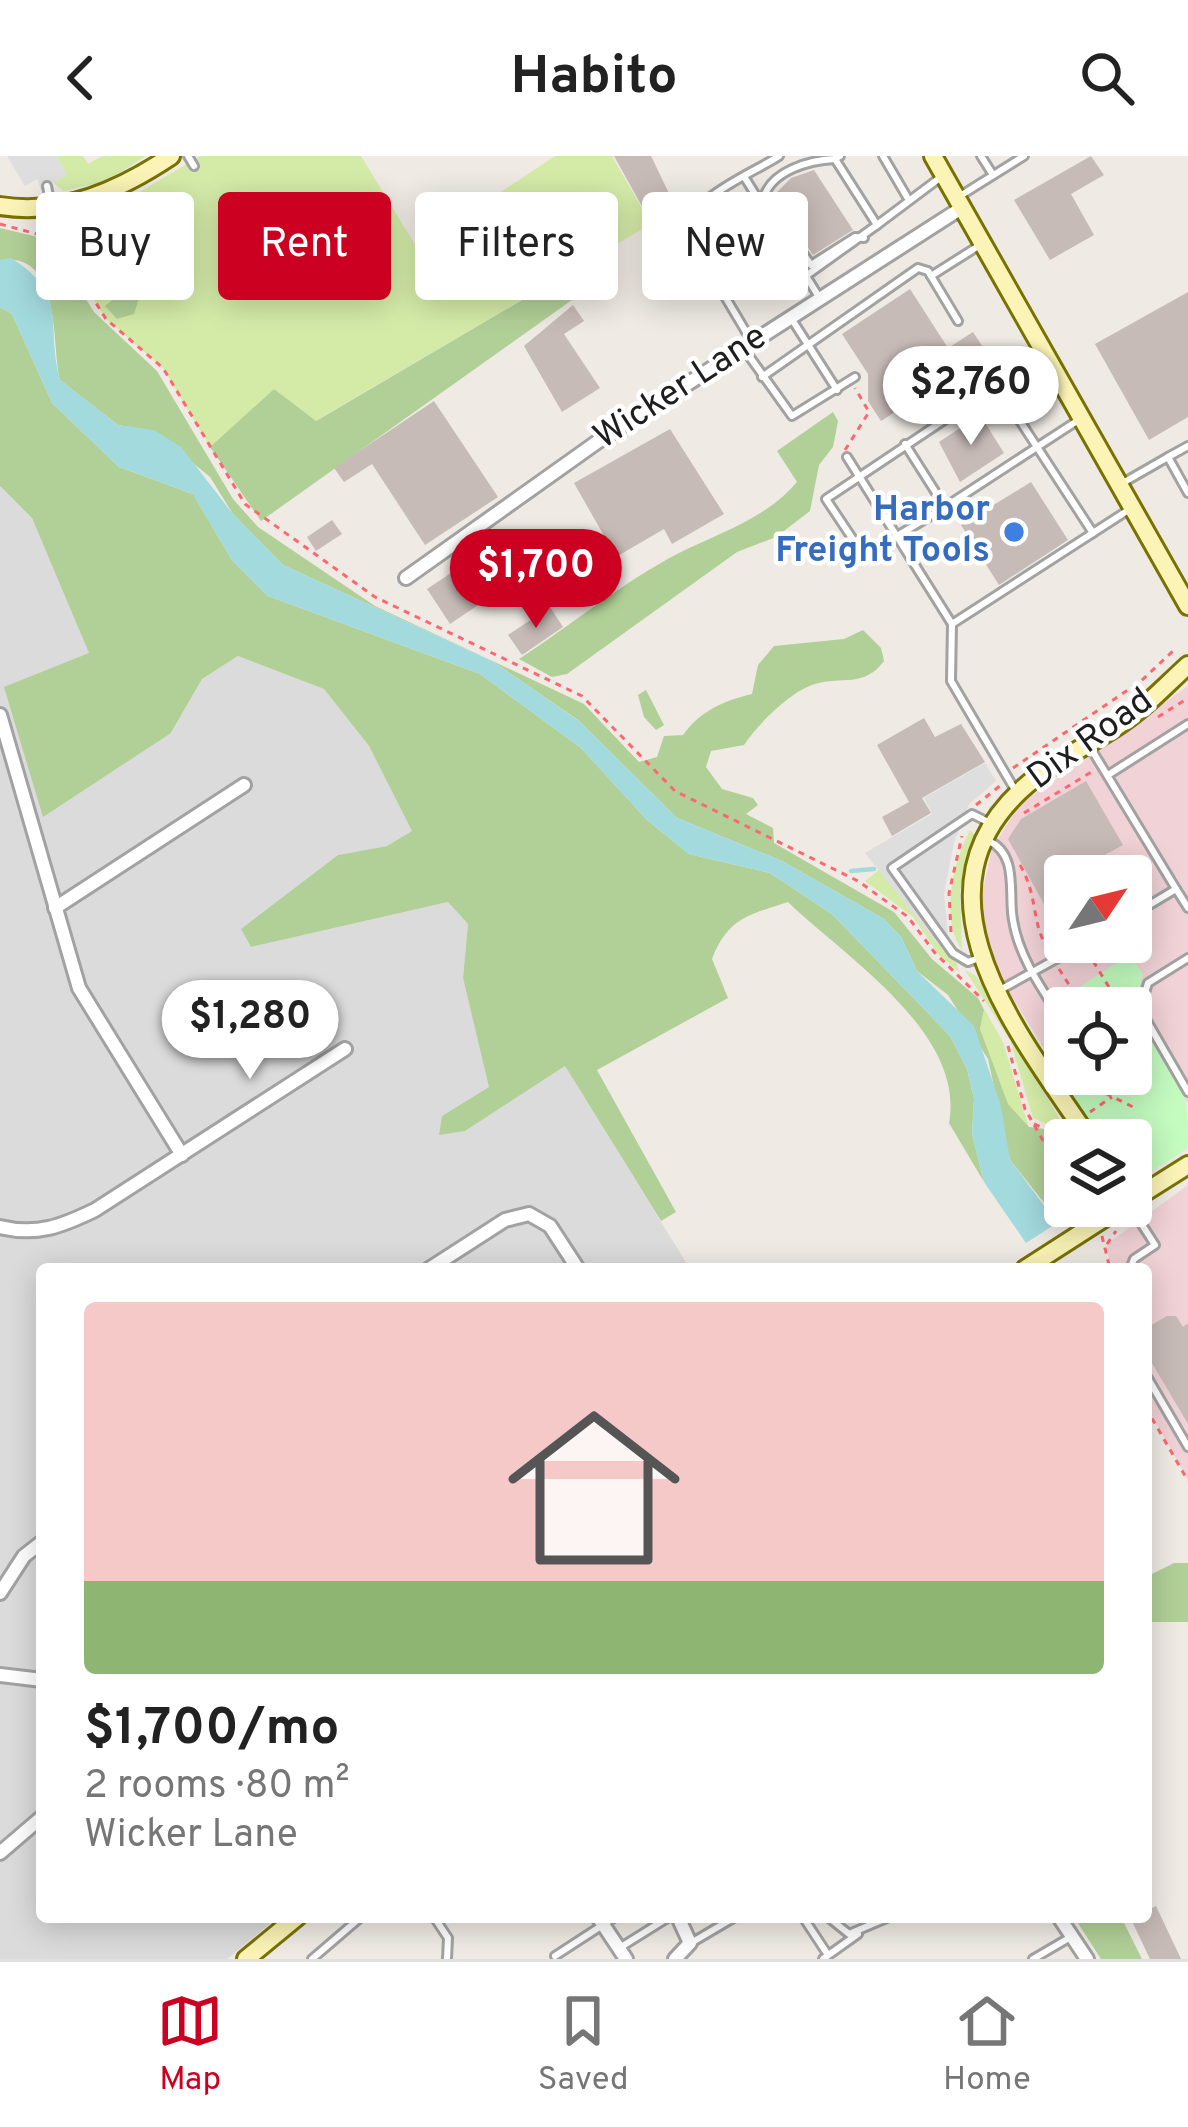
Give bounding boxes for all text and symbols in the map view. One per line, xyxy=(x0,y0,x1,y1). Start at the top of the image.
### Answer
text: Habito xyxy=(510,44,678,113)
icon: back xyxy=(48,45,114,111)
icon: search xyxy=(1074,45,1140,111)
chip: Buy xyxy=(36,192,194,300)
chip: Rent xyxy=(218,192,391,300)
chip: Filters xyxy=(415,192,618,300)
chip: New xyxy=(642,192,808,300)
street label: Wicker Lane xyxy=(586,315,776,461)
pin: $2,760 xyxy=(873,346,1069,448)
text: $2,760 xyxy=(910,360,1032,409)
place label: Harbor Freight Tools xyxy=(775,488,990,575)
marker: Harbor Freight Tools xyxy=(1001,519,1027,545)
pin: $1,700 xyxy=(438,529,634,631)
text: $1,700 xyxy=(477,543,595,592)
street label: Dix Road xyxy=(1019,679,1163,801)
north arrow xyxy=(1044,855,1152,963)
map controls xyxy=(1044,855,1152,1227)
pin: $1,280 xyxy=(152,980,348,1082)
button: locate xyxy=(1044,987,1152,1095)
text: $1,280 xyxy=(189,994,311,1043)
button: layers xyxy=(1044,1119,1152,1227)
icon: home xyxy=(486,1380,702,1596)
text: $1,700/mo xyxy=(84,1698,339,1763)
text: 2 rooms · 80 m² xyxy=(84,1763,350,1812)
text: Wicker Lane xyxy=(84,1812,298,1861)
tab: Map xyxy=(157,1988,223,2102)
tab: Saved xyxy=(538,1988,629,2102)
tab: Home xyxy=(943,1988,1031,2102)

